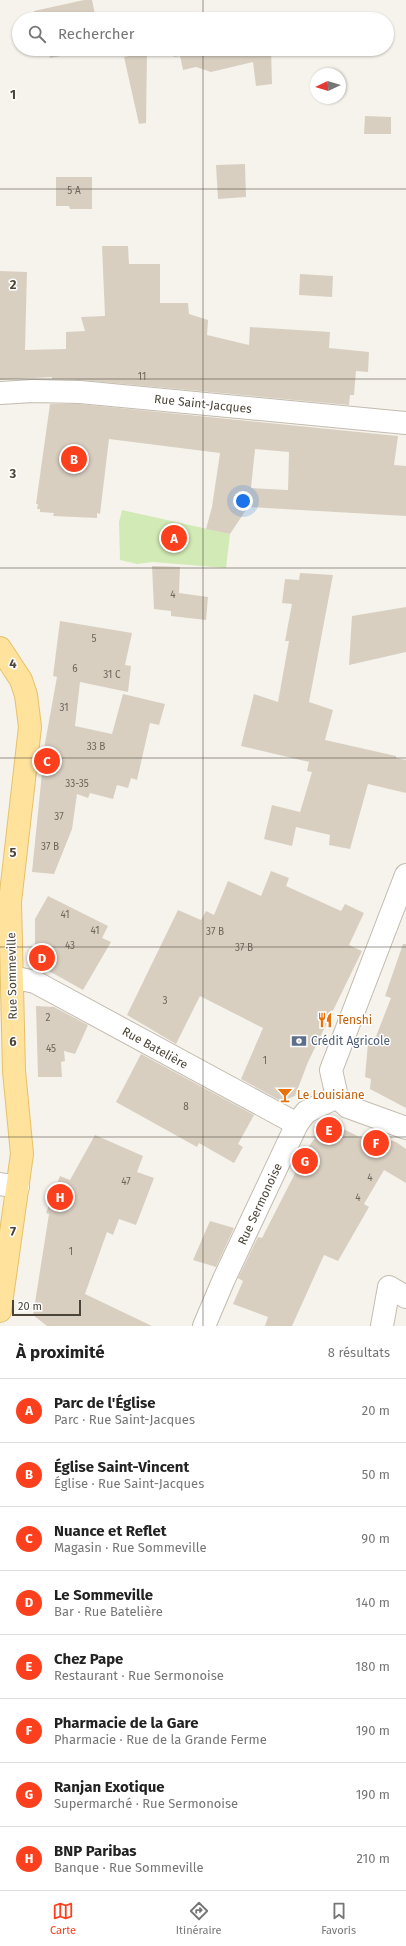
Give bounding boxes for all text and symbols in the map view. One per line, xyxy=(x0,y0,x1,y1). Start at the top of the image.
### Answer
search box xyxy=(12,12,394,56)
icon: search xyxy=(26,23,48,45)
text: Rechercher xyxy=(58,25,134,43)
north arrow xyxy=(310,68,346,104)
text: 1 xyxy=(10,87,16,102)
house number: 5 A xyxy=(67,185,81,197)
text: 2 xyxy=(10,277,17,292)
house number: 11 xyxy=(138,371,146,383)
street label: Rue Saint-Jacques xyxy=(154,392,253,416)
pin: B xyxy=(61,444,87,474)
text: 3 xyxy=(9,466,17,481)
your location xyxy=(233,491,253,511)
pin: A xyxy=(161,523,187,553)
house number: 4 xyxy=(170,589,176,601)
house number: 5 xyxy=(91,633,97,645)
text: 4 xyxy=(9,656,17,671)
house number: 6 xyxy=(72,663,78,675)
house number: 31 C xyxy=(103,669,121,681)
house number: 31 xyxy=(59,702,69,714)
house number: 33 B xyxy=(87,741,105,753)
pin: C xyxy=(34,746,60,776)
house number: 33-35 xyxy=(65,778,89,790)
house number: 37 xyxy=(54,811,64,823)
house number: 37 B xyxy=(41,841,59,853)
text: 5 xyxy=(10,845,17,860)
house number: 41 xyxy=(60,909,70,921)
house number: 41 xyxy=(90,925,100,937)
house number: 37 B xyxy=(206,926,224,938)
street label: Rue Sommeville xyxy=(4,932,20,1020)
house number: 43 xyxy=(65,940,75,952)
house number: 37 B xyxy=(235,942,253,954)
pin: D xyxy=(29,943,55,973)
house number: 3 xyxy=(163,995,168,1007)
restaurant icon: Tenshi xyxy=(316,1011,334,1029)
house number: 2 xyxy=(46,1012,51,1024)
place label: Tenshi xyxy=(337,1013,372,1027)
street label: Rue Batelière xyxy=(120,1024,190,1072)
bank icon: Crédit Agricole xyxy=(290,1032,308,1050)
text: 6 xyxy=(9,1034,17,1049)
place label: Crédit Agricole xyxy=(311,1034,390,1048)
house number: 45 xyxy=(46,1043,56,1055)
house number: 1 xyxy=(263,1055,267,1067)
bar icon: Le Louisiane xyxy=(276,1086,294,1104)
place label: Le Louisiane xyxy=(297,1088,365,1102)
house number: 8 xyxy=(183,1101,189,1113)
pin: E xyxy=(316,1115,342,1145)
pin: F xyxy=(363,1128,389,1158)
pin: G xyxy=(292,1146,318,1176)
street label: Rue Sermonoise xyxy=(235,1161,285,1247)
house number: 4 xyxy=(367,1172,373,1184)
house number: 47 xyxy=(121,1176,131,1188)
pin: H xyxy=(47,1182,73,1212)
house number: 4 xyxy=(355,1192,361,1204)
text: 7 xyxy=(10,1224,16,1239)
house number: 1 xyxy=(69,1246,73,1258)
scale bar xyxy=(12,1298,81,1317)
text: 20 m xyxy=(18,1300,42,1313)
text: À proximité xyxy=(16,1342,105,1363)
text: 8 résultats xyxy=(328,1345,390,1360)
text: Parc de l'Église xyxy=(54,1394,155,1412)
text: A xyxy=(25,1403,33,1418)
text: 20 m xyxy=(362,1403,390,1418)
text: Parc · Rue Saint-Jacques xyxy=(54,1412,195,1427)
text: Église Saint-Vincent xyxy=(54,1458,189,1476)
text: B xyxy=(25,1467,33,1482)
text: 50 m xyxy=(362,1467,390,1482)
text: Église · Rue Saint-Jacques xyxy=(54,1476,204,1491)
text: Nuance et Reflet xyxy=(54,1522,167,1540)
text: C xyxy=(25,1531,33,1546)
text: 90 m xyxy=(361,1531,390,1546)
text: Magasin · Rue Sommeville xyxy=(54,1540,207,1555)
text: Le Sommeville xyxy=(54,1586,153,1604)
text: D xyxy=(25,1595,33,1610)
text: 140 m xyxy=(356,1595,390,1610)
text: Bar · Rue Batelière xyxy=(54,1604,163,1619)
text: Chez Pape xyxy=(54,1650,123,1668)
text: E xyxy=(26,1659,32,1674)
text: 180 m xyxy=(355,1659,390,1674)
text: Restaurant · Rue Sermonoise xyxy=(54,1668,224,1683)
text: Pharmacie de la Gare xyxy=(54,1714,198,1732)
text: F xyxy=(26,1723,32,1738)
text: 190 m xyxy=(356,1723,390,1738)
text: Pharmacie · Rue de la Grande Ferme xyxy=(54,1732,267,1747)
text: Ranjan Exotique xyxy=(54,1778,165,1796)
text: G xyxy=(25,1787,33,1802)
text: 190 m xyxy=(356,1787,390,1802)
text: Supermarché · Rue Sermonoise xyxy=(54,1796,238,1811)
text: BNP Paribas xyxy=(54,1842,137,1860)
text: H xyxy=(25,1851,33,1866)
text: 210 m xyxy=(356,1851,390,1866)
text: Banque · Rue Sommeville xyxy=(54,1860,204,1875)
tab: Carte xyxy=(50,1900,76,1937)
tab: Itinéraire xyxy=(176,1900,221,1937)
tab: Favoris xyxy=(321,1900,356,1937)

